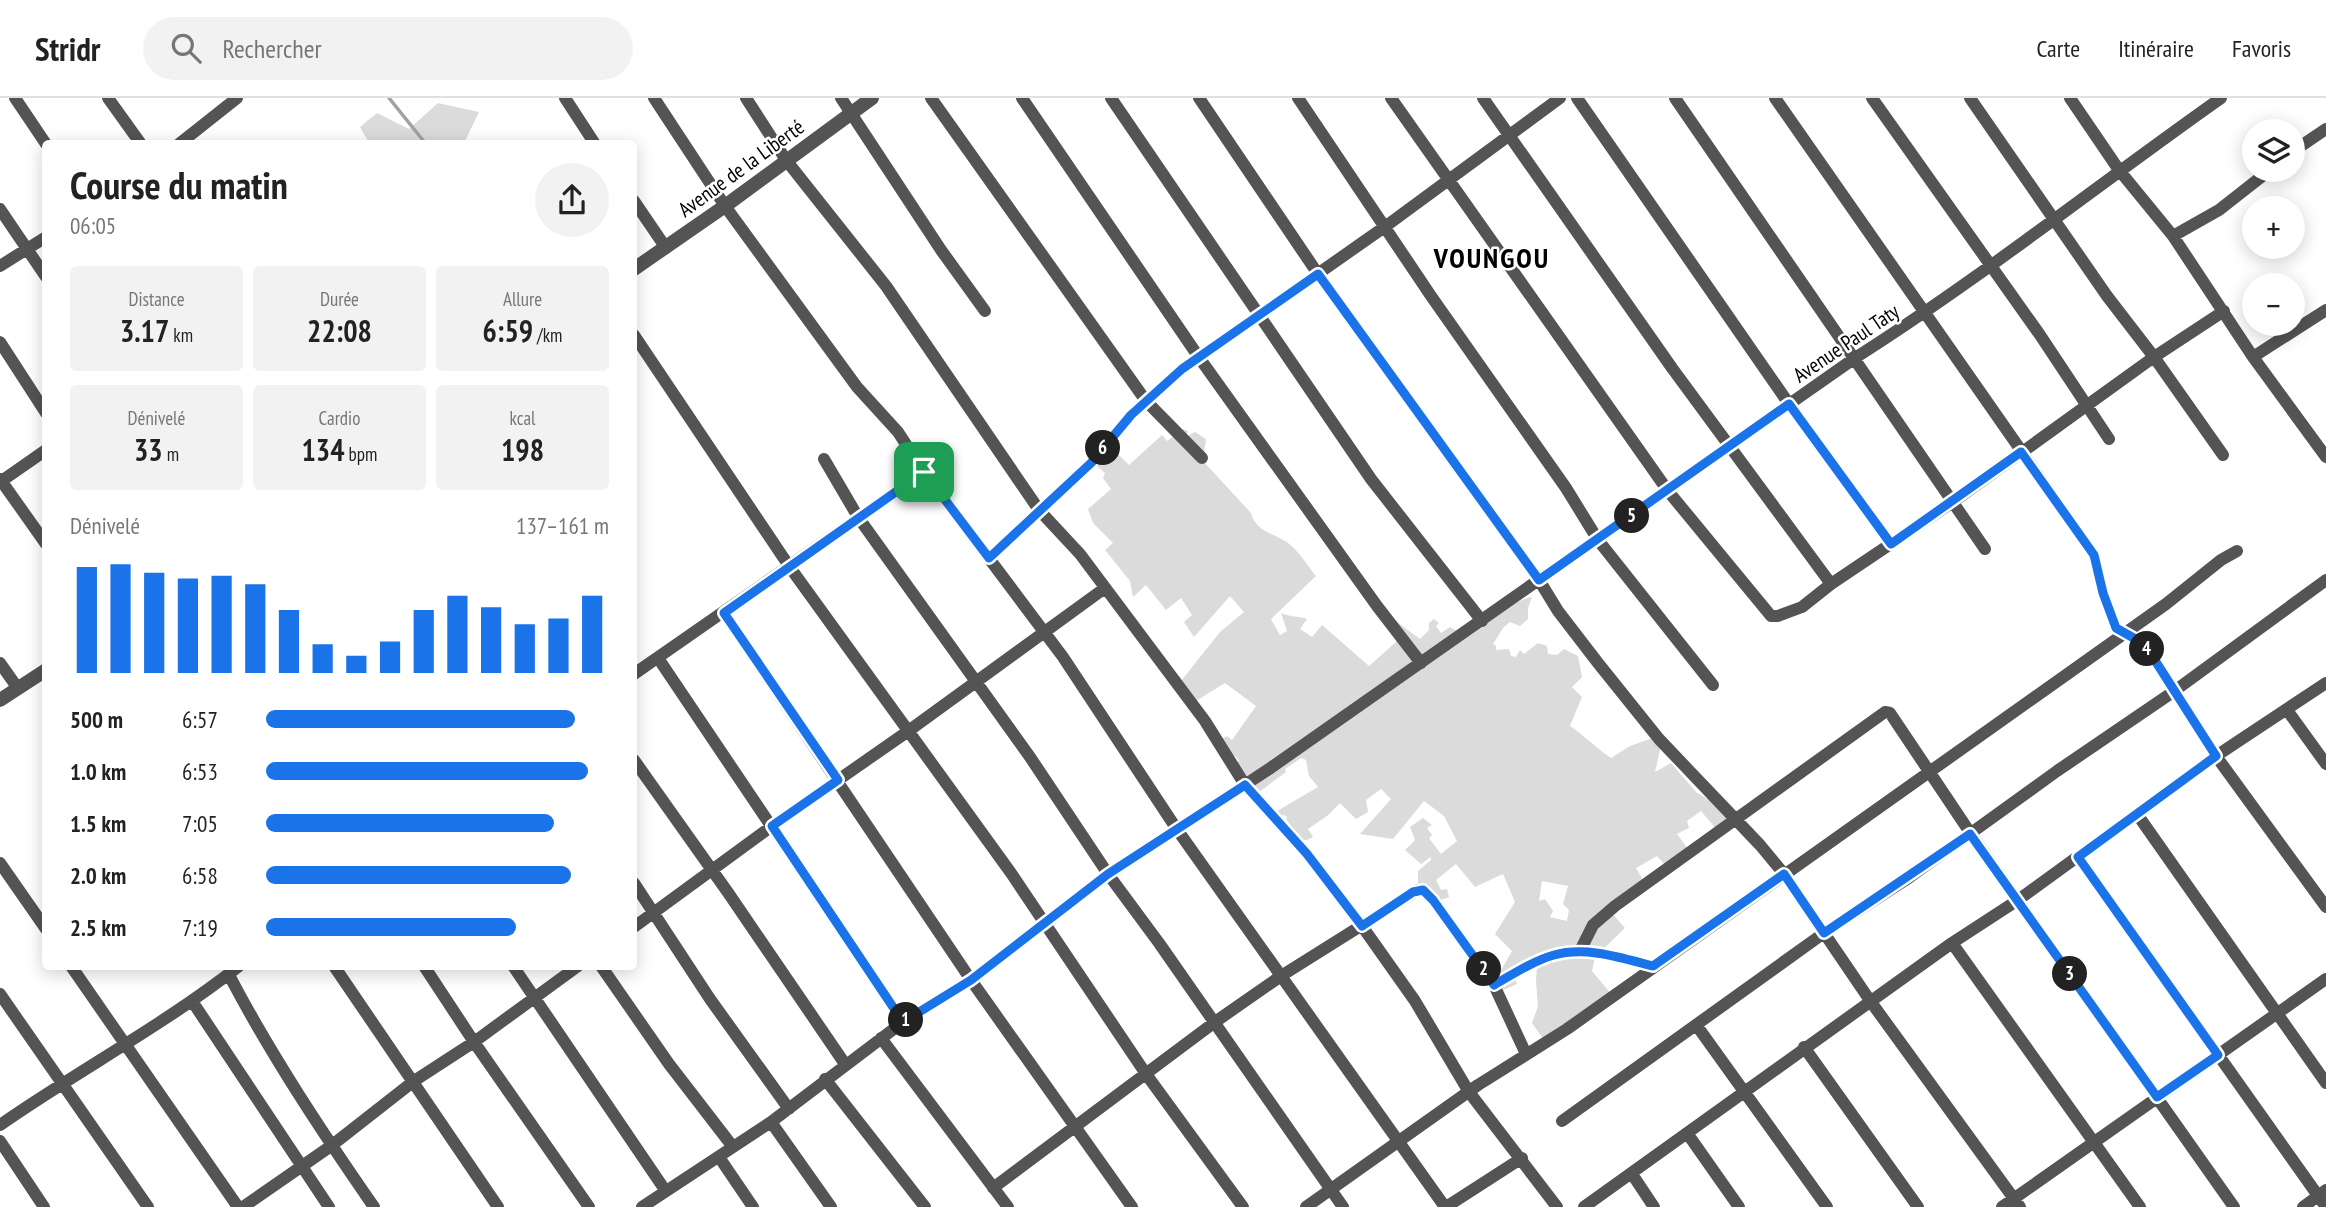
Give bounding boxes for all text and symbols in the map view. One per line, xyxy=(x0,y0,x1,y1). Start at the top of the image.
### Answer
search box xyxy=(143,17,633,80)
text: Stridr xyxy=(35,27,101,70)
icon: search xyxy=(167,29,205,67)
text: Rechercher xyxy=(223,32,322,65)
text: Carte xyxy=(2036,33,2080,64)
text: Itinéraire xyxy=(2118,33,2194,64)
text: Favoris xyxy=(2232,33,2291,64)
street label: Avenue de la Liberté xyxy=(673,113,809,223)
map controls xyxy=(2242,119,2305,336)
button: layers xyxy=(2242,119,2305,182)
text: Course du matin xyxy=(70,160,288,209)
button: share xyxy=(535,163,609,237)
button: + xyxy=(2242,196,2305,259)
text: 06:05 xyxy=(70,211,116,240)
district label: VOUNGOU xyxy=(1433,239,1550,276)
button: − xyxy=(2242,273,2305,336)
text: Distance xyxy=(129,287,184,311)
text: Durée xyxy=(320,287,359,311)
text: Allure xyxy=(503,287,542,311)
street label: Avenue Paul Taty xyxy=(1788,298,1904,388)
text: 3.17 xyxy=(120,311,169,350)
text: 22:08 xyxy=(307,311,372,350)
text: 6:59 xyxy=(483,311,533,350)
text: km xyxy=(169,323,193,347)
text: /km xyxy=(533,323,562,347)
text: Dénivelé xyxy=(128,406,185,430)
text: Cardio xyxy=(319,406,360,430)
text: kcal xyxy=(510,406,535,430)
text: 33 xyxy=(134,430,163,469)
text: 134 xyxy=(302,430,345,469)
text: 198 xyxy=(501,430,544,469)
pin: 6 xyxy=(1086,430,1120,466)
text: 6 xyxy=(1098,435,1107,459)
text: m xyxy=(163,442,179,466)
text: bpm xyxy=(345,442,377,466)
pin xyxy=(894,442,954,502)
icon: arrive xyxy=(905,453,943,491)
pin: 5 xyxy=(1614,498,1650,534)
text: 5 xyxy=(1627,503,1636,527)
text: Dénivelé xyxy=(70,511,140,540)
text: 137–161 m xyxy=(516,511,609,540)
pin: 4 xyxy=(2130,632,2164,666)
text: 4 xyxy=(2142,636,2151,660)
text: 500 m xyxy=(70,705,123,734)
text: 6:57 xyxy=(182,705,218,734)
text: 1.0 km xyxy=(70,757,126,786)
text: 6:53 xyxy=(182,757,218,786)
text: 1.5 km xyxy=(70,809,126,838)
text: 7:05 xyxy=(182,809,218,838)
text: 2.0 km xyxy=(70,861,126,890)
text: 6:58 xyxy=(182,861,218,890)
text: 2.5 km xyxy=(70,913,126,942)
text: 7:19 xyxy=(182,913,218,942)
pin: 2 xyxy=(1466,952,1502,986)
text: 2 xyxy=(1479,956,1488,980)
pin: 3 xyxy=(2052,956,2088,992)
text: 3 xyxy=(2065,961,2074,985)
pin: 1 xyxy=(888,1002,923,1038)
text: 1 xyxy=(901,1007,910,1031)

